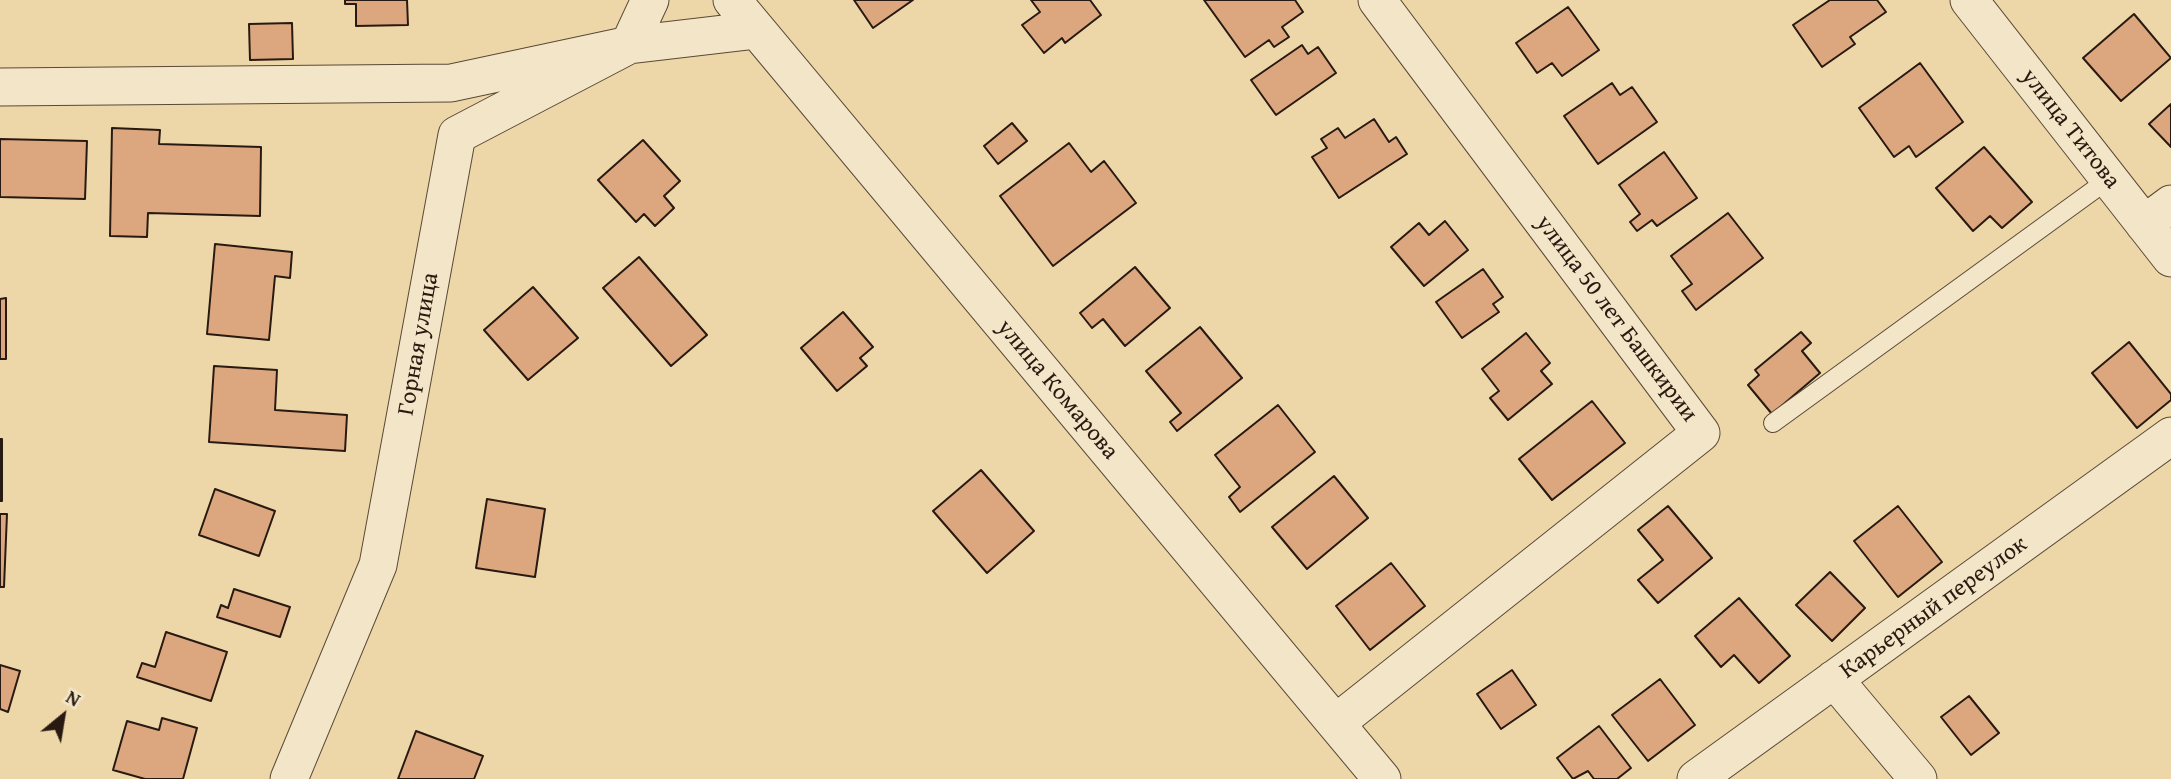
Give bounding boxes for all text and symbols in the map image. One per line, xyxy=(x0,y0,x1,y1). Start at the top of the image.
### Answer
street label: улица Титова xyxy=(2014,63,2126,195)
street label: улица 50 лет Башкирии xyxy=(1529,210,1703,428)
street label: Горная улица xyxy=(392,270,446,418)
street label: улица Комарова xyxy=(990,314,1124,466)
street label: Карьерный переулок xyxy=(1835,530,2033,686)
north arrow xyxy=(28,681,98,751)
text: N xyxy=(61,683,86,713)

